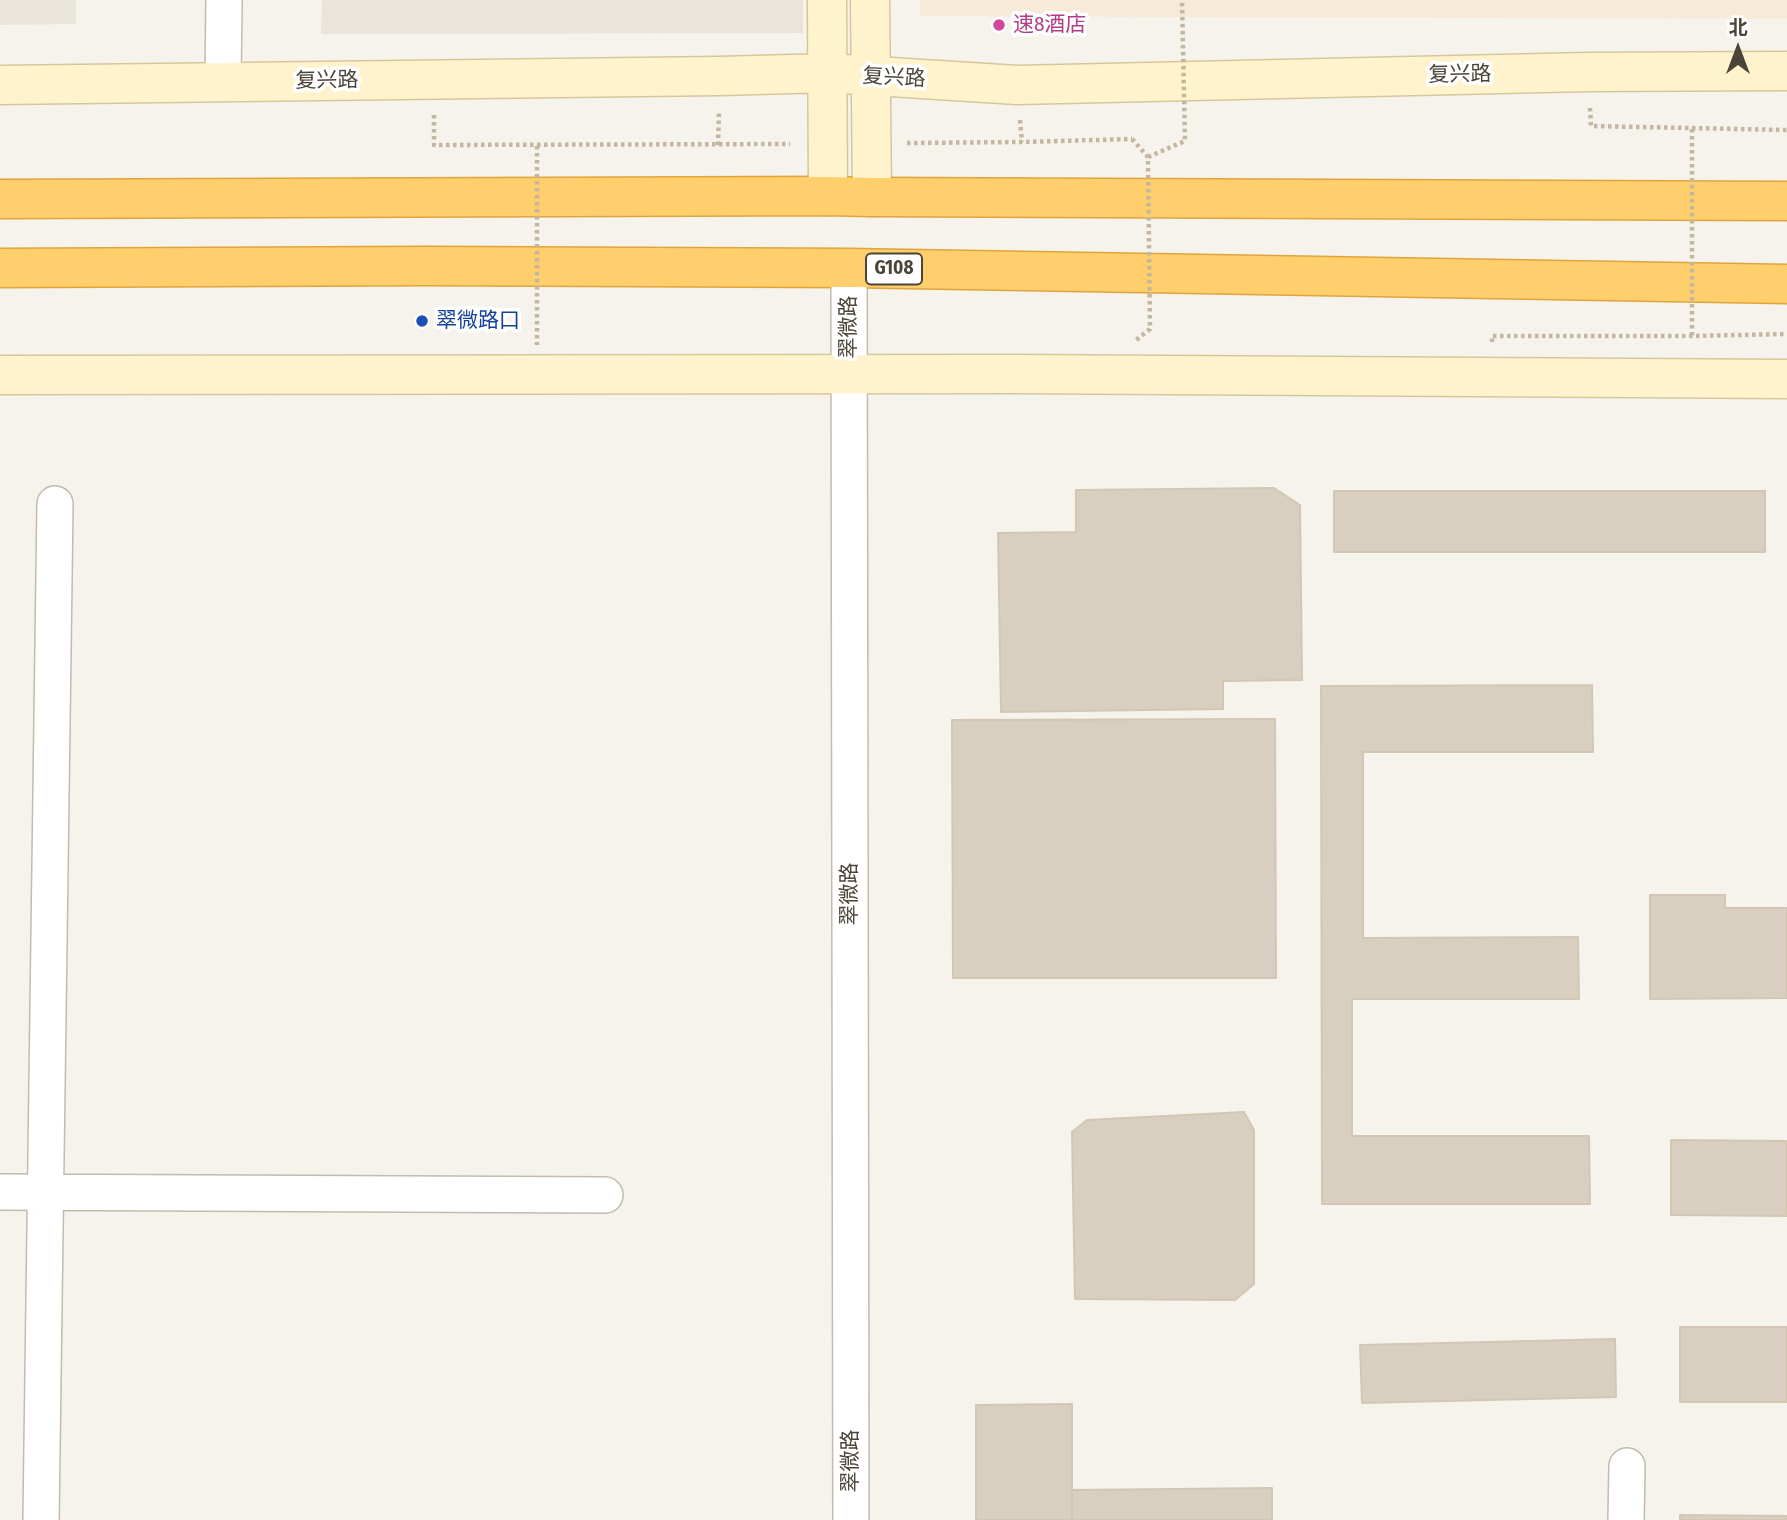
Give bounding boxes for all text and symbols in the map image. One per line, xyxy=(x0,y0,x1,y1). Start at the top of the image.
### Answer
place label: 速8酒店 xyxy=(1013,12,1086,38)
north arrow xyxy=(1703,14,1773,84)
text: 北 xyxy=(1728,16,1748,39)
marker: 速8酒店 xyxy=(991,17,1007,33)
street label: 复兴路 xyxy=(1428,62,1492,88)
street label: 复兴路 xyxy=(862,64,926,92)
street label: 复兴路 xyxy=(295,68,359,94)
road number: G108 xyxy=(866,254,922,284)
street label: 翠微路 xyxy=(836,296,862,358)
place label: 翠微路口 xyxy=(436,308,520,334)
marker: 翠微路口 xyxy=(414,313,430,329)
street label: 翠微路 xyxy=(837,863,863,925)
street label: 翠微路 xyxy=(838,1430,864,1492)

